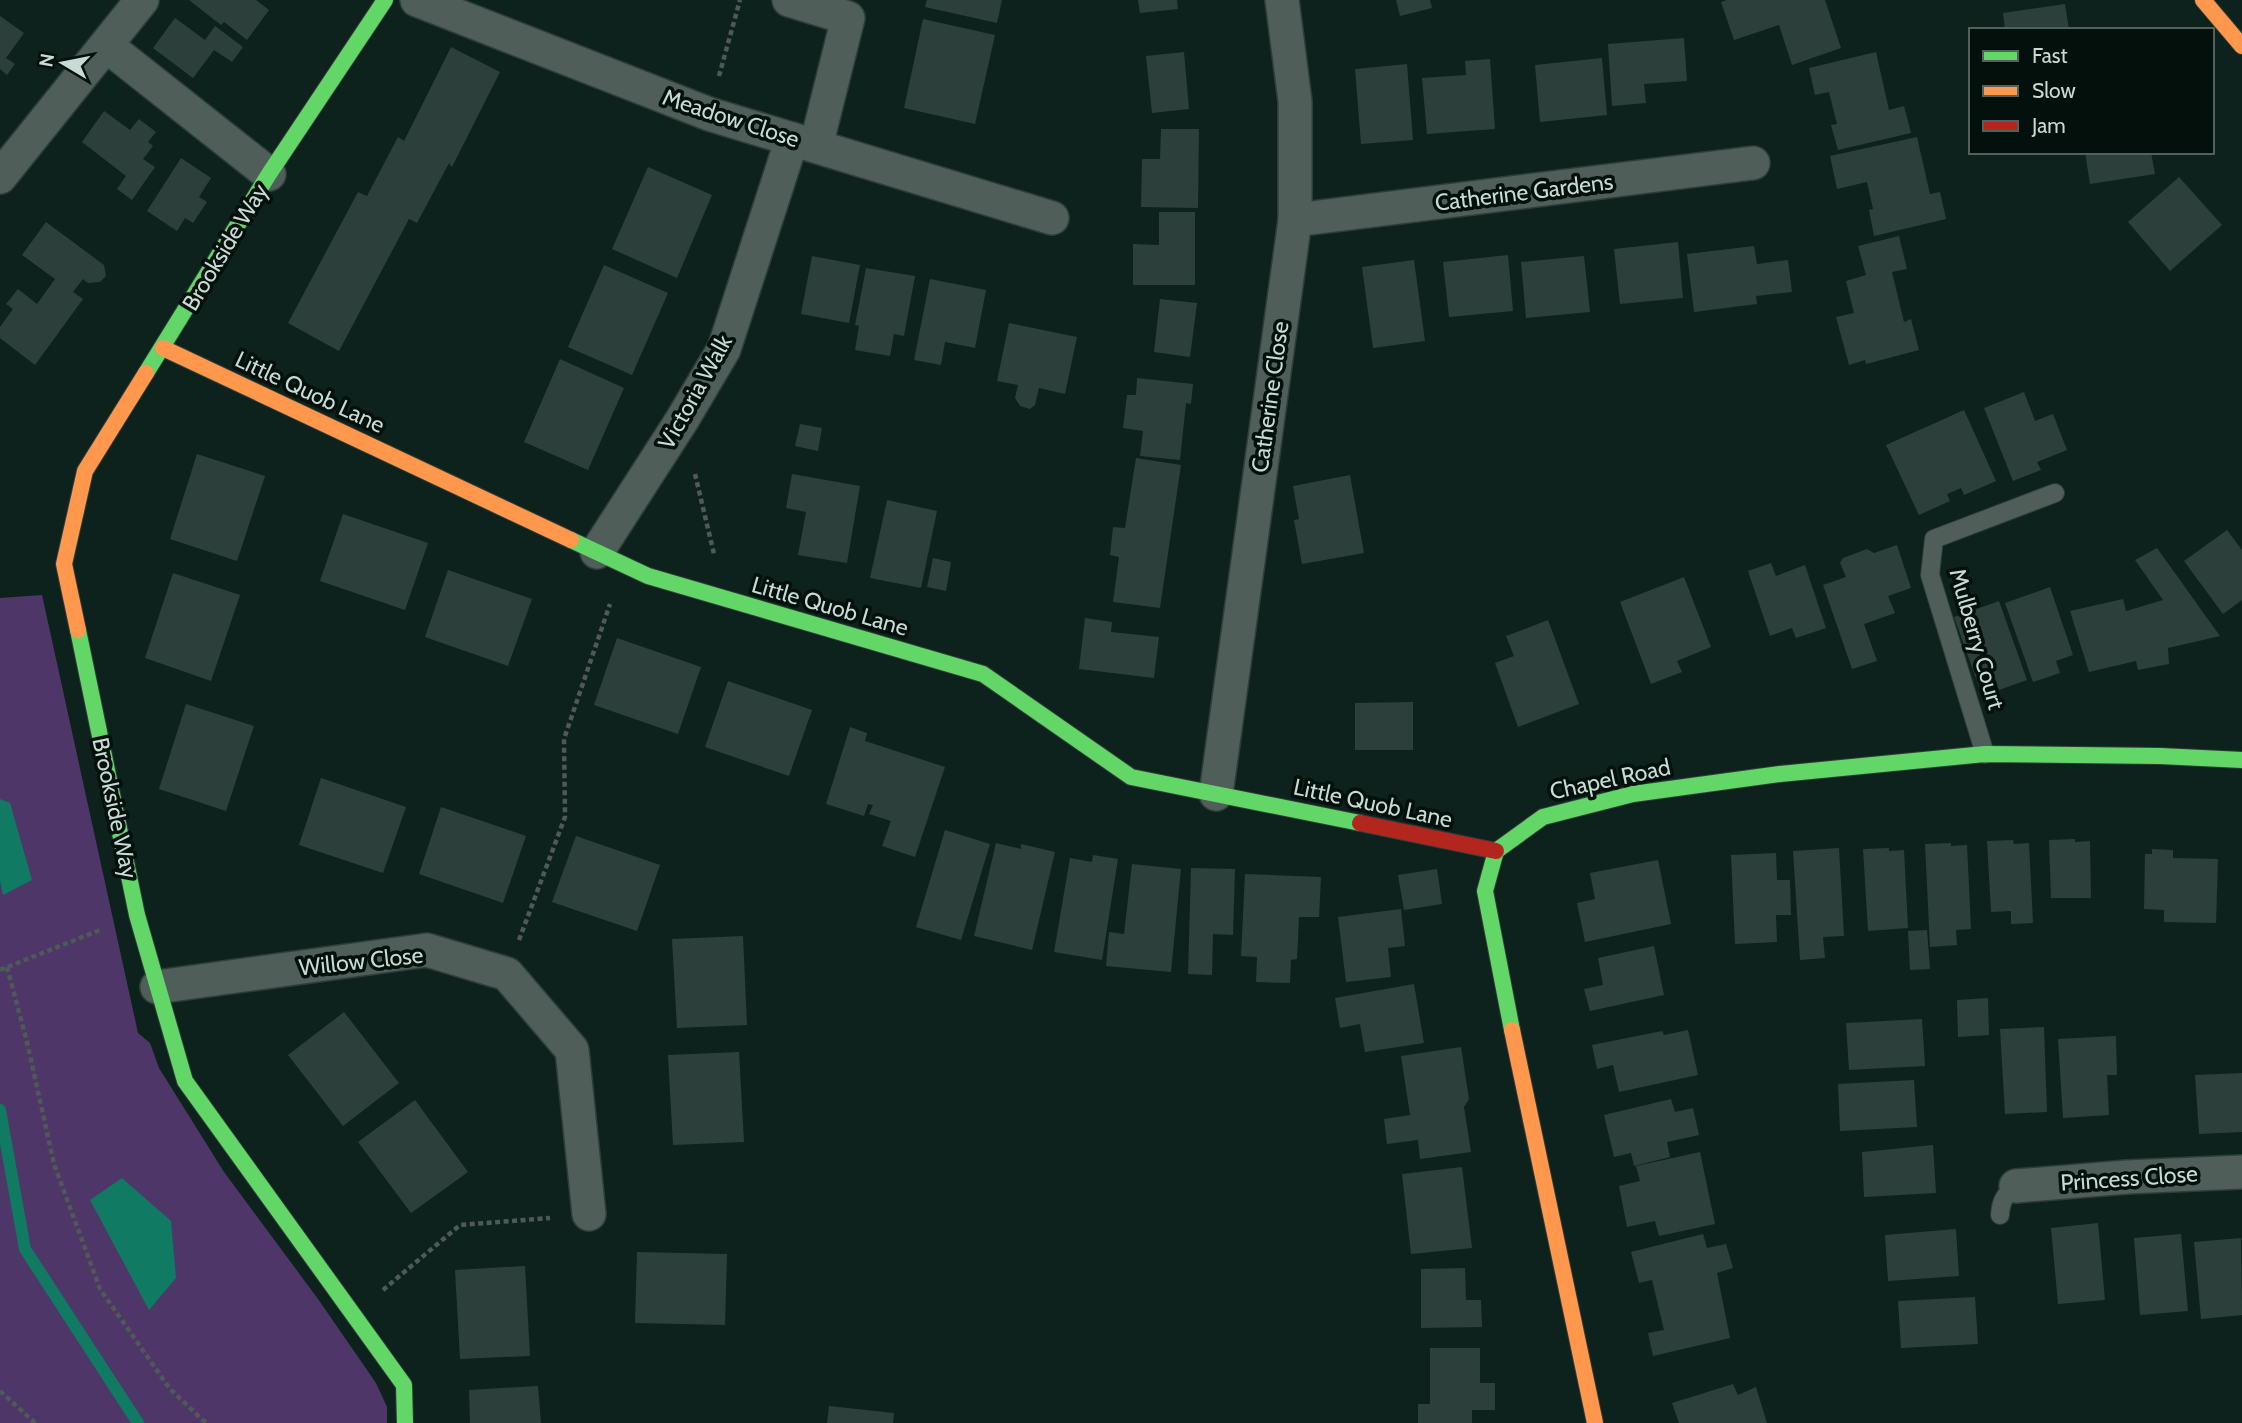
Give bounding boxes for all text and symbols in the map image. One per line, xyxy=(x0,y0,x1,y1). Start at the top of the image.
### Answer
north arrow xyxy=(28,28,98,98)
legend xyxy=(1969,28,2214,154)
text: Fast xyxy=(2032,43,2068,68)
text: N xyxy=(34,52,59,69)
text: Slow xyxy=(2032,78,2076,103)
street label: Meadow Close xyxy=(659,83,803,153)
text: Jam xyxy=(2031,113,2066,138)
street label: Catherine Gardens xyxy=(1433,167,1615,217)
street label: Brookside Way xyxy=(176,178,274,316)
street label: Catherine Close xyxy=(1246,319,1294,474)
street label: Victoria Walk xyxy=(652,329,738,454)
street label: Little Quob Lane xyxy=(231,345,389,439)
street label: Mulberry Court xyxy=(1944,565,2011,713)
street label: Little Quob Lane xyxy=(748,570,912,642)
street label: Brookside Way xyxy=(86,735,144,881)
street label: Chapel Road xyxy=(1547,753,1673,805)
street label: Little Quob Lane xyxy=(1291,773,1455,834)
street label: Willow Close xyxy=(297,941,425,981)
street label: Princess Close xyxy=(2059,1159,2199,1197)

